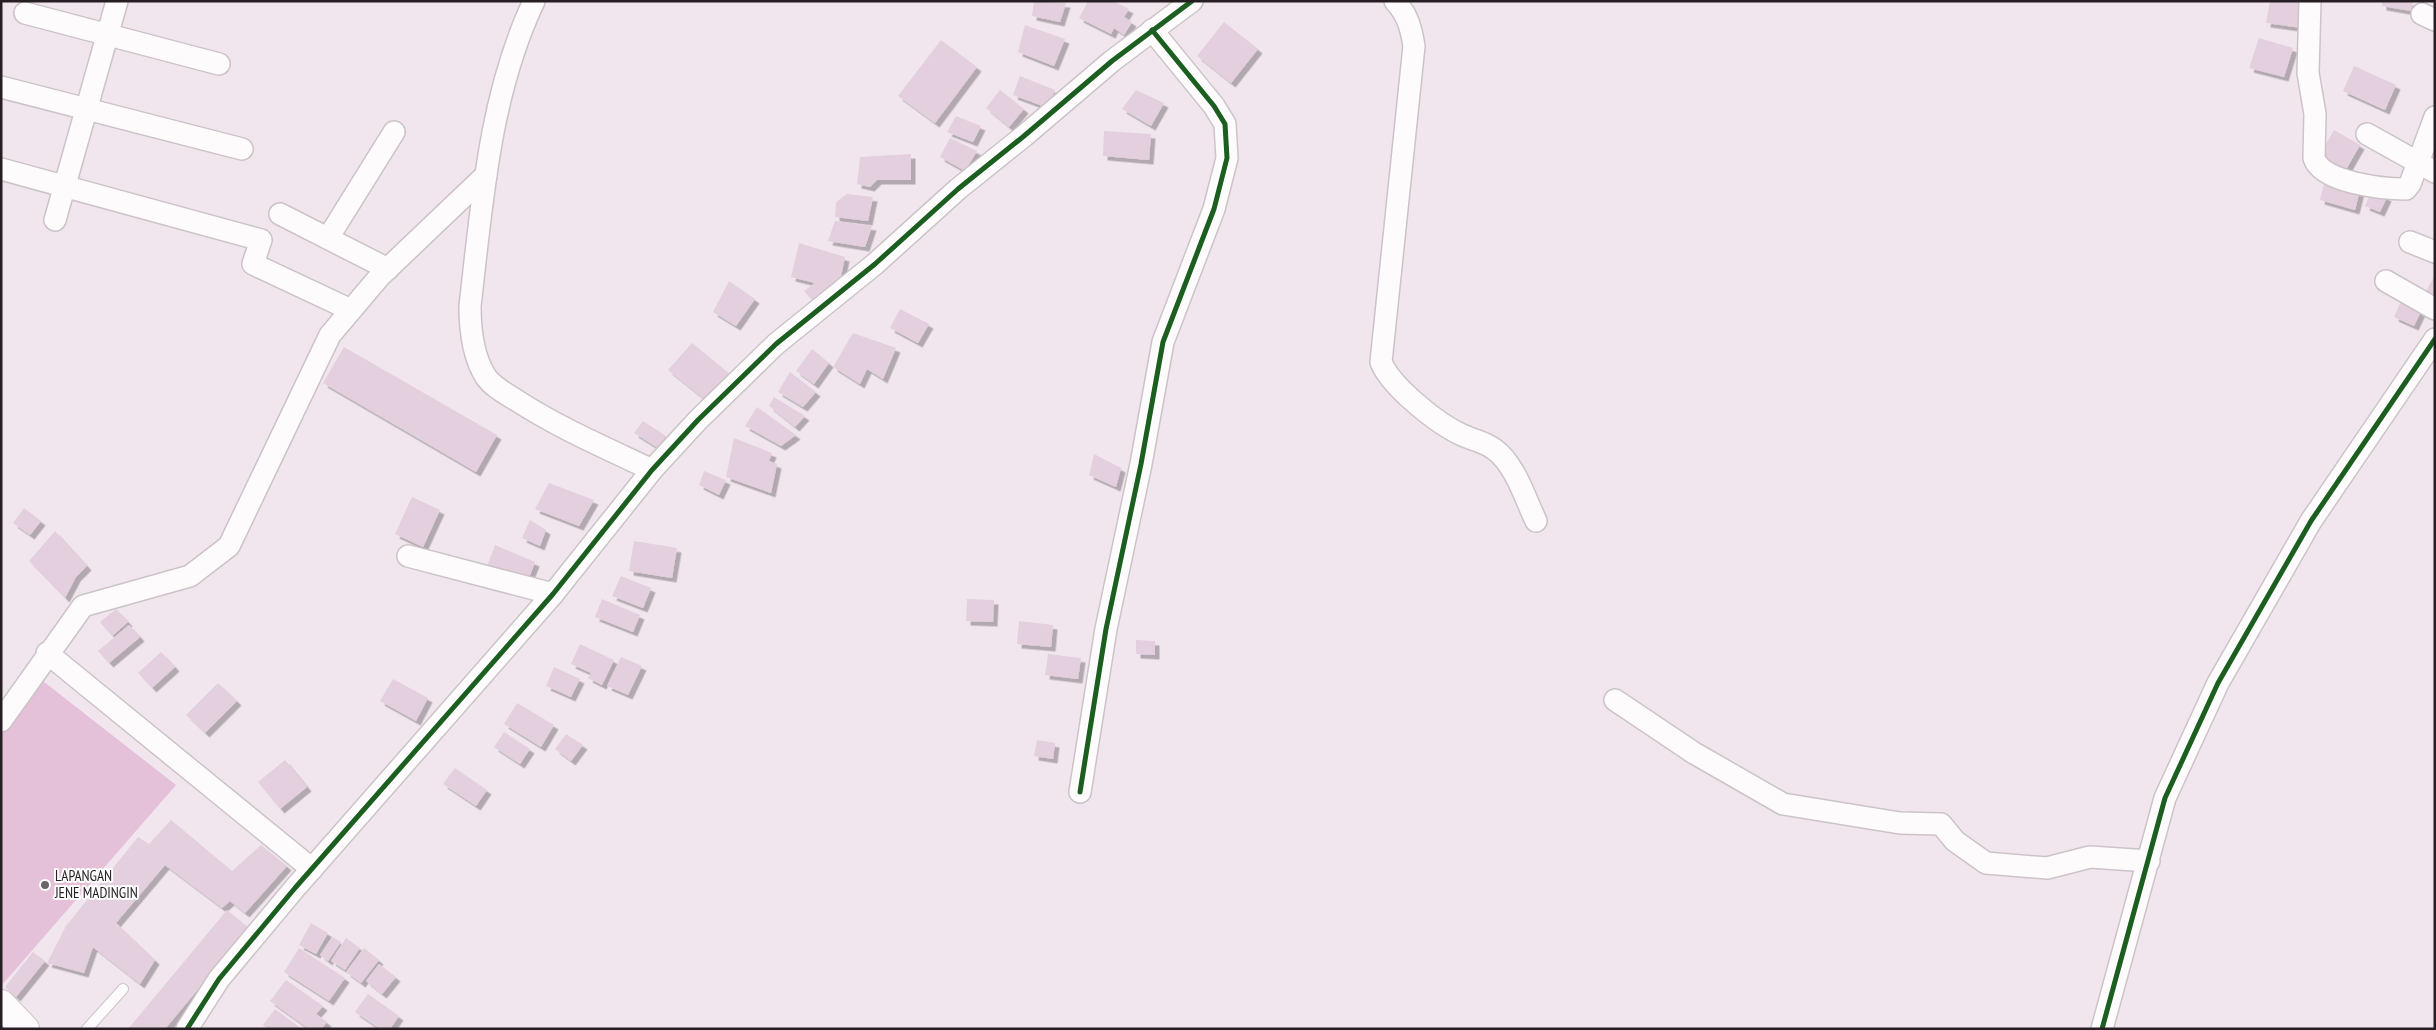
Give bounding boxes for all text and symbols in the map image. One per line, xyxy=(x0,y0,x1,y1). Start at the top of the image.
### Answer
place label: LAPANGAN JENE MADINGIN xyxy=(54,866,138,902)
marker: LAPANGAN JENE MADINGIN xyxy=(39,879,51,891)

